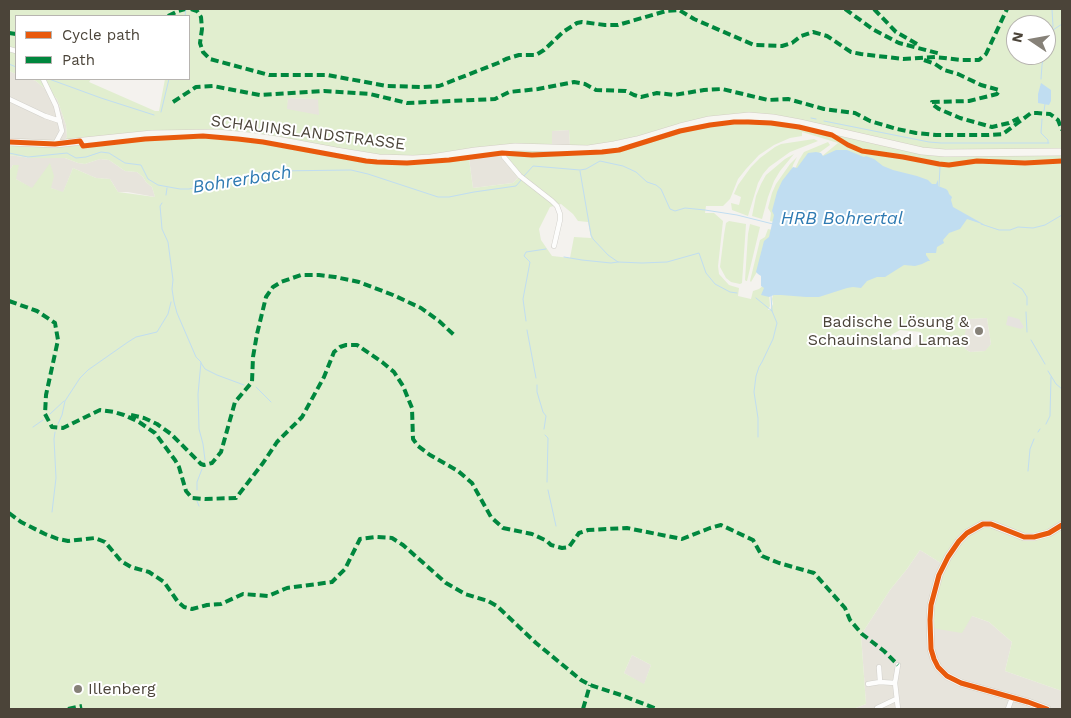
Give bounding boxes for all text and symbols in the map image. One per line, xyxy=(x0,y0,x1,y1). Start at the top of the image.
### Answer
legend xyxy=(15,15,190,80)
north arrow xyxy=(1006,15,1056,65)
text: Cycle path xyxy=(62,26,140,44)
text: N xyxy=(1008,30,1026,44)
text: Path xyxy=(62,51,95,69)
street label: SCHAUINSLANDSTRASSE xyxy=(210,112,406,154)
water label: Bohrerbach xyxy=(191,162,293,198)
water label: HRB Bohrertal xyxy=(781,208,903,230)
place label: Badische Lösung & Schauinsland Lamas xyxy=(808,312,969,350)
marker: Badische Lösung & Schauinsland Lamas xyxy=(973,325,985,337)
place label: Illenberg xyxy=(88,679,155,699)
marker: Illenberg xyxy=(72,683,84,695)

